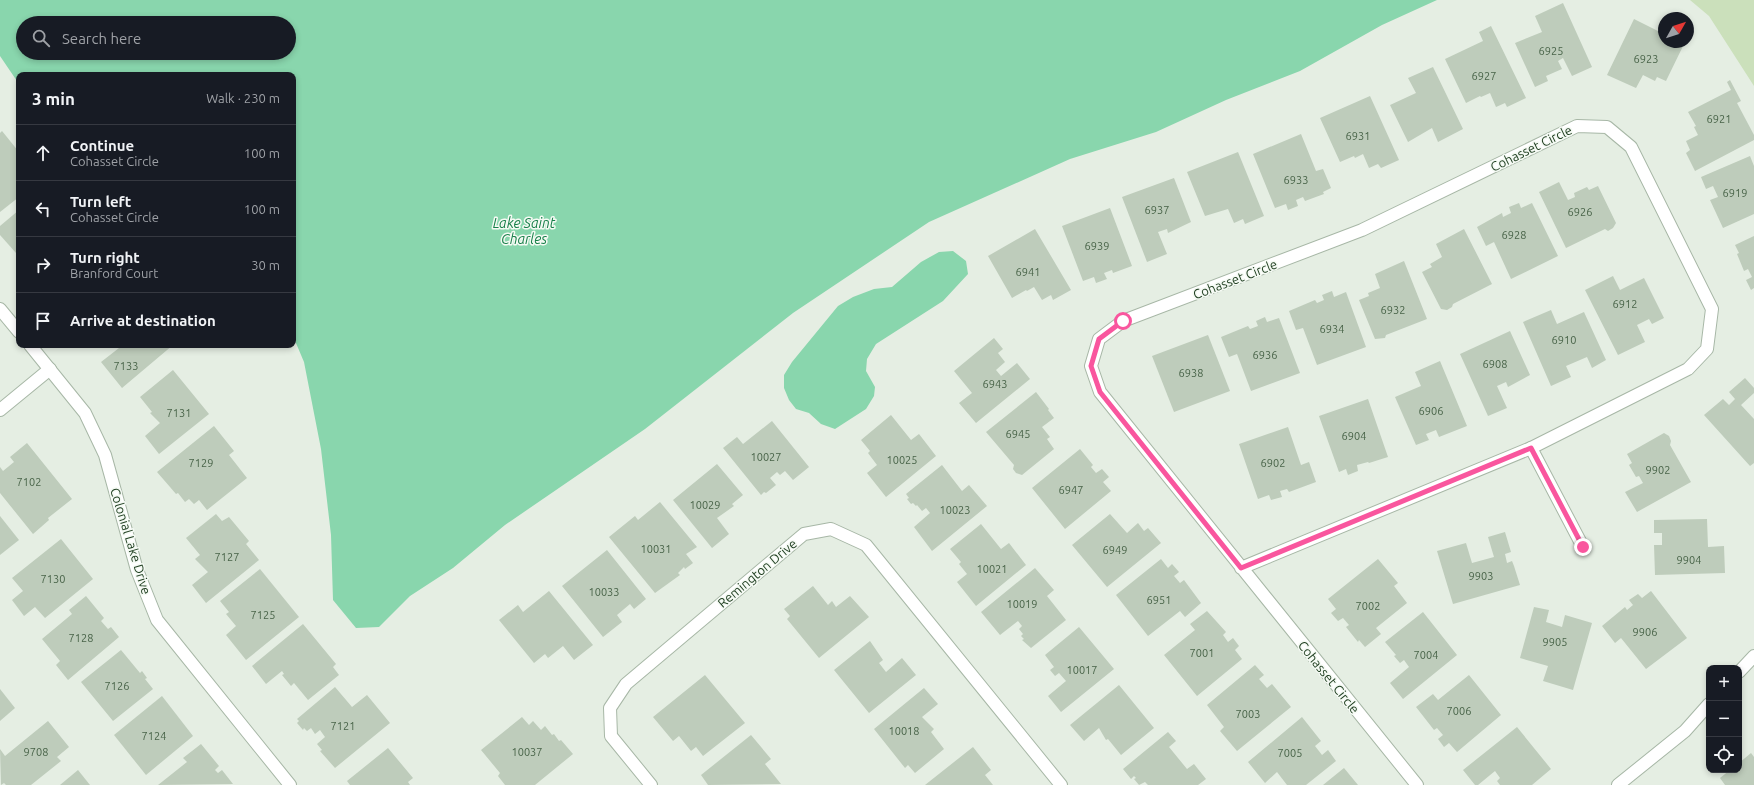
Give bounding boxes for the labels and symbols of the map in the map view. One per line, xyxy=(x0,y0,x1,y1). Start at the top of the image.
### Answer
north arrow xyxy=(1658,12,1694,48)
house number: 6925 xyxy=(1539,45,1563,57)
house number: 6923 xyxy=(1634,53,1658,65)
house number: 6927 xyxy=(1472,70,1496,82)
house number: 6921 xyxy=(1707,113,1731,125)
street label: Cohasset Circle xyxy=(1488,122,1574,174)
house number: 6931 xyxy=(1346,130,1370,142)
house number: 6933 xyxy=(1284,174,1308,186)
house number: 6919 xyxy=(1723,187,1747,199)
house number: 6937 xyxy=(1145,204,1169,216)
house number: 6926 xyxy=(1568,206,1592,218)
water label: Lake Saint Charles xyxy=(493,215,556,247)
house number: 6928 xyxy=(1502,229,1526,241)
house number: 6939 xyxy=(1085,240,1109,252)
street label: Cohasset Circle xyxy=(1191,257,1279,301)
house number: 6941 xyxy=(1016,266,1040,278)
house number: 6912 xyxy=(1613,298,1637,310)
house number: 6932 xyxy=(1381,304,1405,316)
route start xyxy=(1114,312,1132,330)
house number: 6934 xyxy=(1320,323,1344,335)
house number: 6910 xyxy=(1552,334,1576,346)
house number: 6936 xyxy=(1253,349,1277,361)
house number: 6908 xyxy=(1483,358,1507,370)
house number: 7133 xyxy=(114,360,138,372)
house number: 6938 xyxy=(1179,367,1203,379)
house number: 6943 xyxy=(983,378,1007,390)
house number: 6906 xyxy=(1419,405,1443,417)
house number: 7131 xyxy=(167,407,191,419)
house number: 6945 xyxy=(1006,428,1030,440)
house number: 6904 xyxy=(1342,430,1366,442)
house number: 10027 xyxy=(750,451,782,463)
house number: 10025 xyxy=(886,454,918,466)
house number: 7129 xyxy=(189,457,213,469)
house number: 6902 xyxy=(1261,457,1285,469)
house number: 9902 xyxy=(1646,464,1670,476)
house number: 7102 xyxy=(17,476,41,488)
house number: 6947 xyxy=(1059,484,1083,496)
street label: Colonial Lake Drive xyxy=(108,486,154,596)
house number: 10029 xyxy=(689,499,721,511)
house number: 10023 xyxy=(939,504,971,516)
street label: Remington Drive xyxy=(715,536,799,610)
route end xyxy=(1574,538,1592,556)
house number: 10031 xyxy=(640,543,672,555)
house number: 6949 xyxy=(1103,544,1127,556)
house number: 7127 xyxy=(215,551,239,563)
house number: 9904 xyxy=(1677,554,1701,566)
house number: 10021 xyxy=(976,563,1008,575)
house number: 9903 xyxy=(1469,570,1493,582)
house number: 7130 xyxy=(41,573,65,585)
house number: 10033 xyxy=(588,586,620,598)
house number: 6951 xyxy=(1147,594,1171,606)
house number: 10019 xyxy=(1006,598,1038,610)
house number: 7002 xyxy=(1356,600,1380,612)
house number: 7125 xyxy=(251,609,275,621)
house number: 9906 xyxy=(1633,626,1657,638)
house number: 7128 xyxy=(69,632,93,644)
house number: 9905 xyxy=(1543,636,1567,648)
street label: Cohasset Circle xyxy=(1296,638,1362,716)
house number: 7001 xyxy=(1190,647,1214,659)
house number: 7004 xyxy=(1414,649,1438,661)
house number: 10017 xyxy=(1066,664,1098,676)
house number: 7126 xyxy=(105,680,129,692)
house number: 7006 xyxy=(1447,705,1471,717)
house number: 7003 xyxy=(1236,708,1260,720)
house number: 7121 xyxy=(331,720,355,732)
house number: 10018 xyxy=(888,725,920,737)
house number: 7124 xyxy=(142,730,166,742)
house number: 9708 xyxy=(24,746,48,758)
house number: 10037 xyxy=(511,746,543,758)
house number: 7005 xyxy=(1278,747,1302,759)

